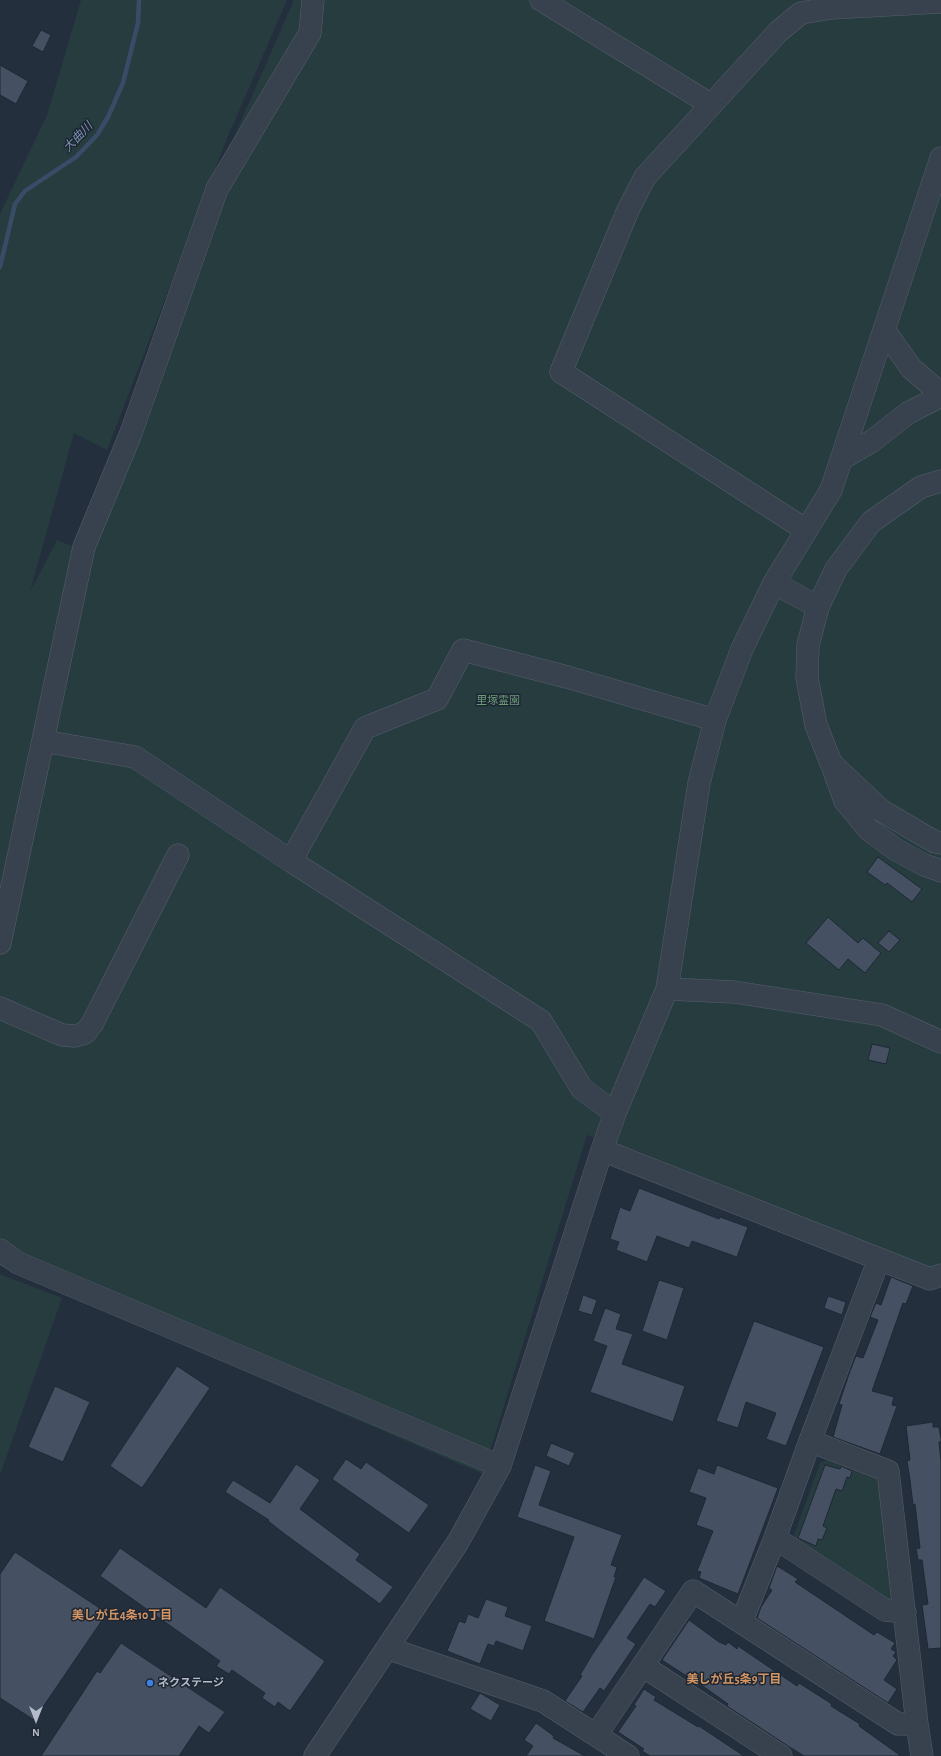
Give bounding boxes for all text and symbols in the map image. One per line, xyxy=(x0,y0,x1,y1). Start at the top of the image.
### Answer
water label: 大曲川 xyxy=(60,119,96,155)
park label: 里塚霊園 xyxy=(476,694,520,708)
district label: 美しが丘4条10丁目 xyxy=(72,1608,172,1622)
district label: 美しが丘5条9丁目 xyxy=(687,1672,781,1686)
place label: ネクステージ xyxy=(158,1676,224,1690)
marker: ネクステージ xyxy=(145,1678,155,1688)
north arrow xyxy=(16,1700,56,1740)
text: N xyxy=(32,1727,40,1738)

